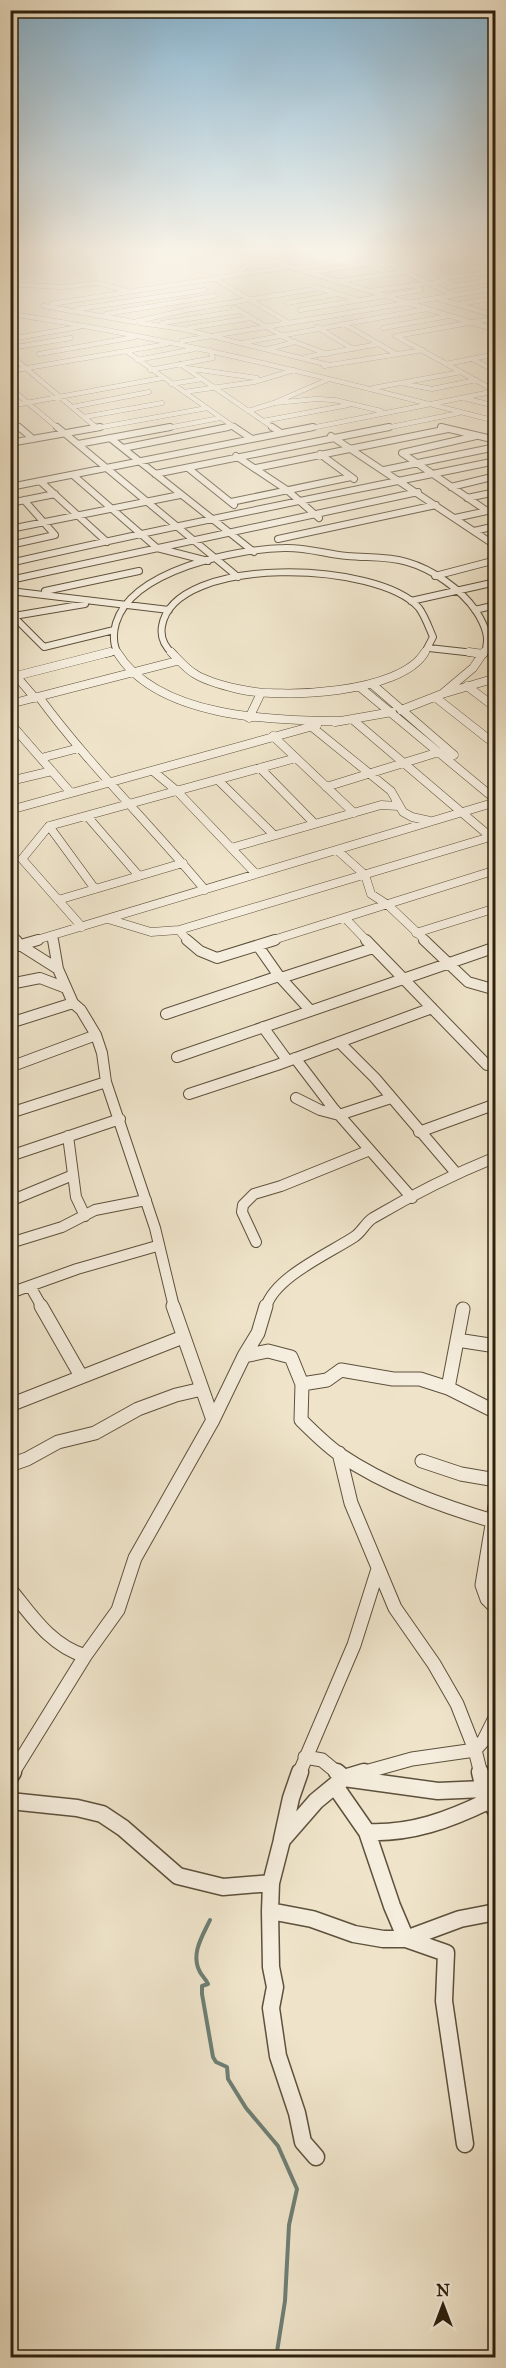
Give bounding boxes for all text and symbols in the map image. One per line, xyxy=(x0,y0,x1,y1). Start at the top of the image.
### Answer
north arrow xyxy=(413,2275,473,2335)
text: N xyxy=(436,2281,450,2300)

